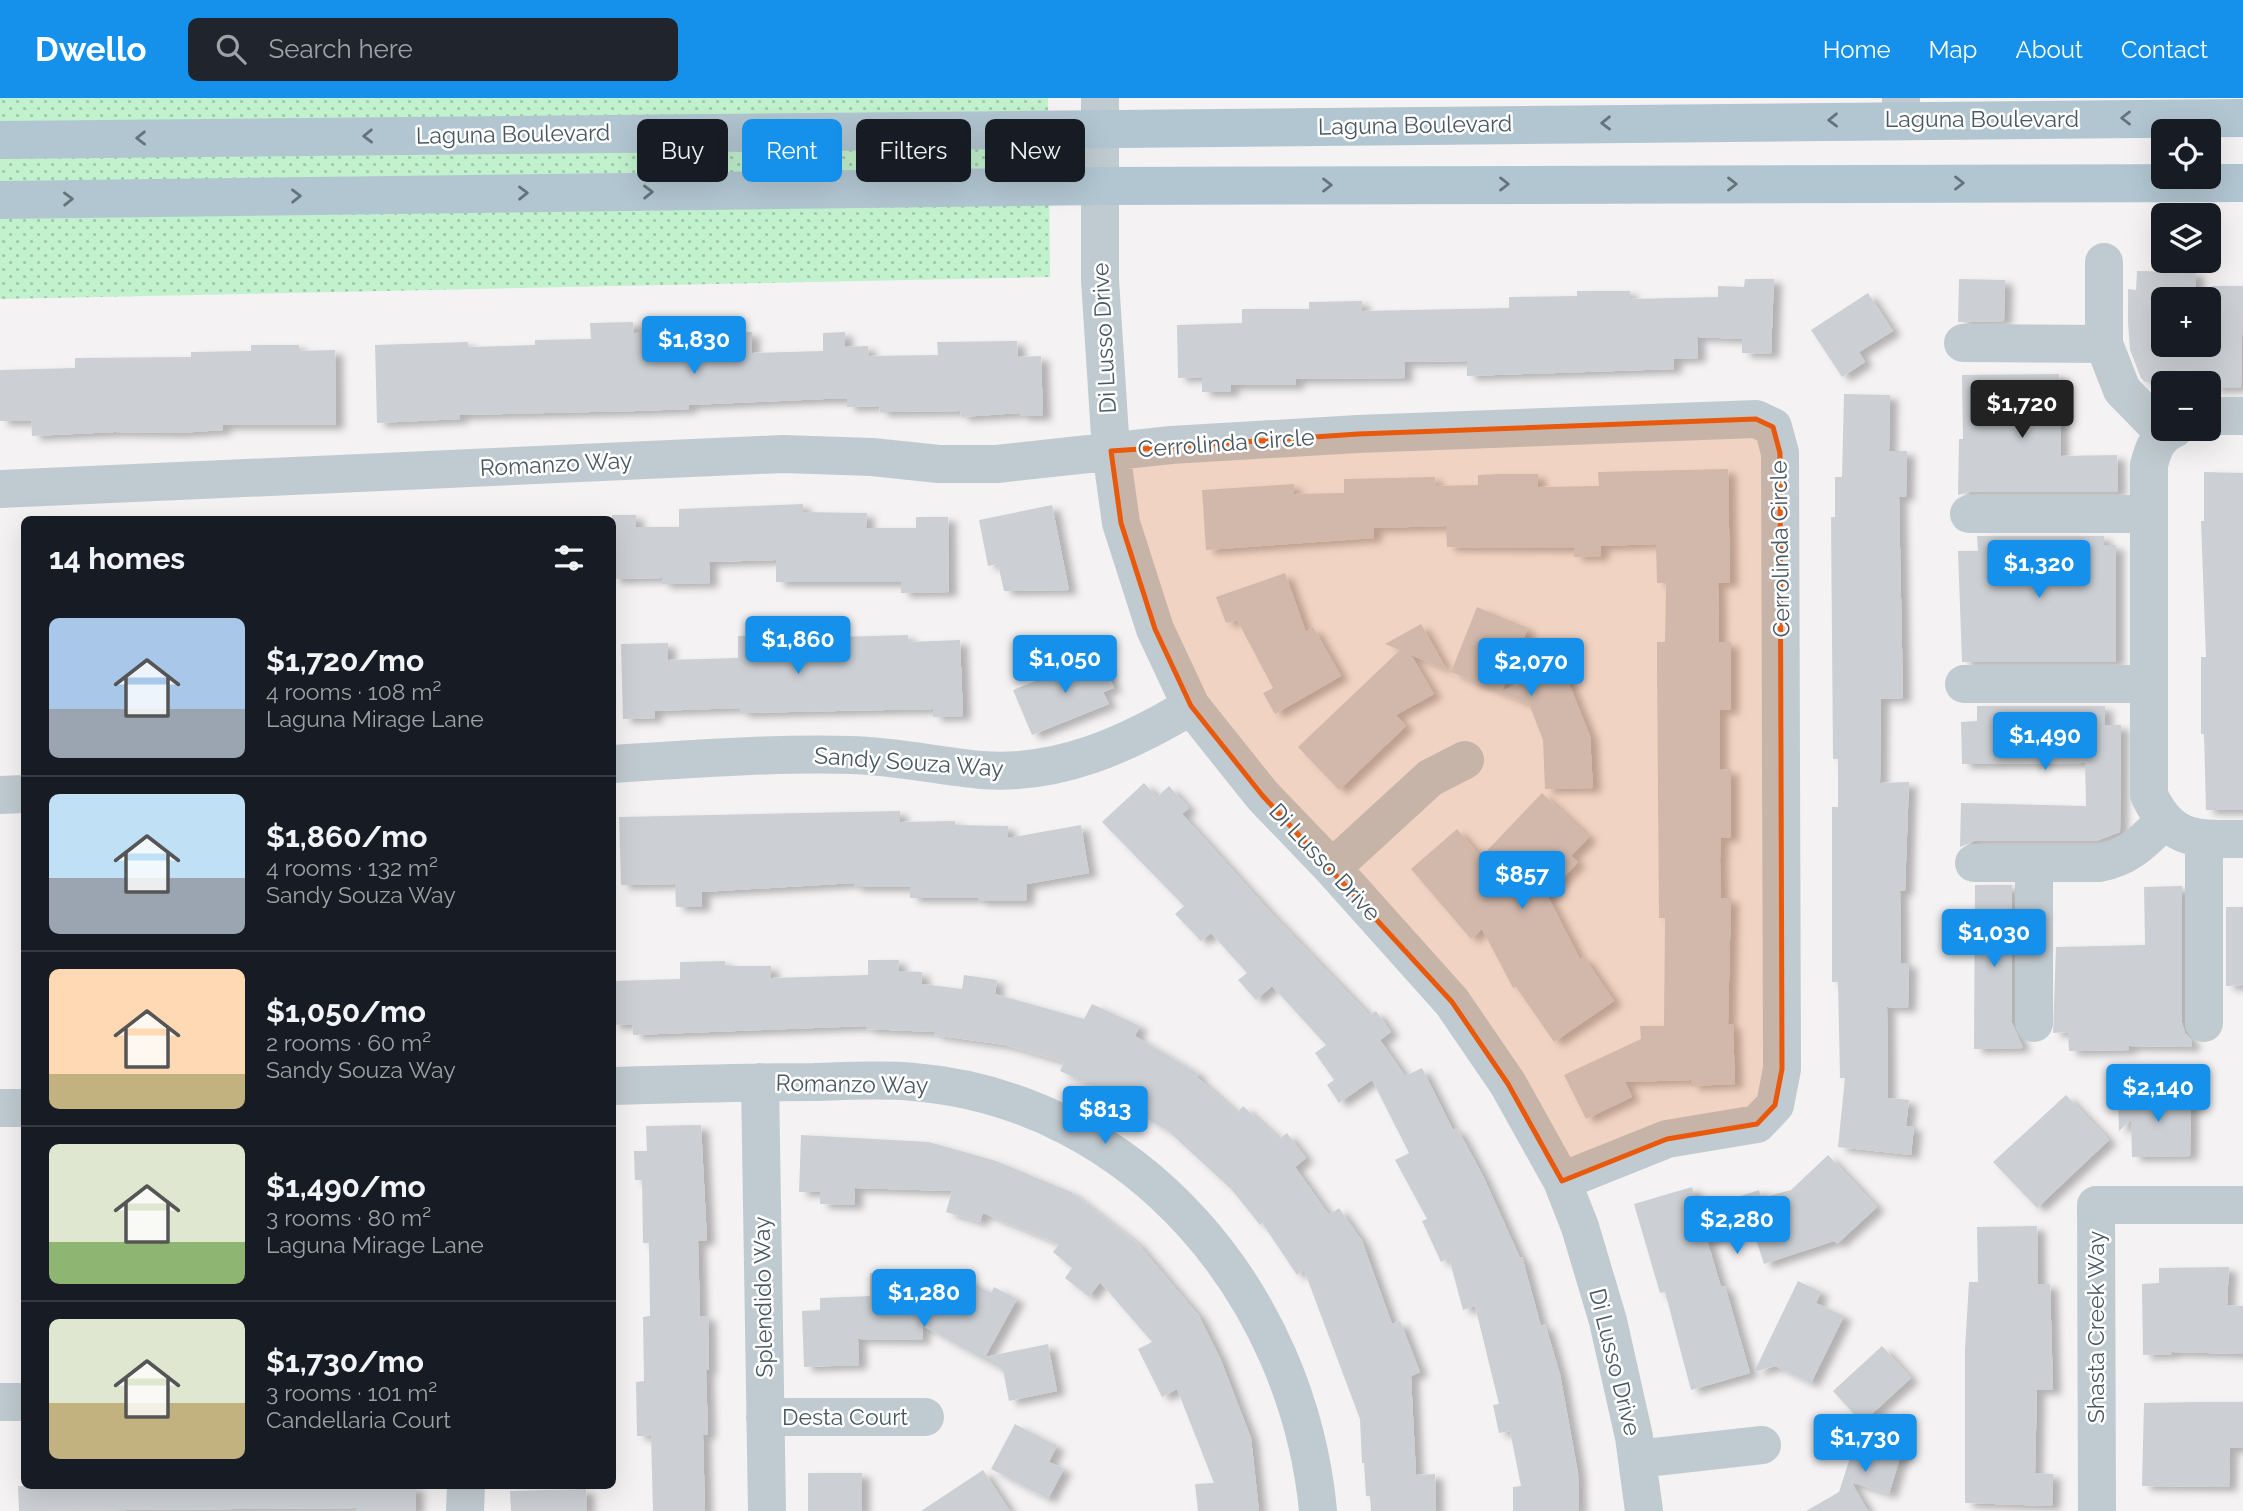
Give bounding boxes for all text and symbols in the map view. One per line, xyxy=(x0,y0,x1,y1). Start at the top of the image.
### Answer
search box xyxy=(188,18,678,81)
text: Dwello xyxy=(35,30,146,69)
icon: search xyxy=(212,30,250,68)
text: Search here xyxy=(268,34,413,64)
text: Home xyxy=(1823,35,1891,64)
text: Map xyxy=(1929,35,1977,64)
text: About xyxy=(2015,35,2083,64)
text: Contact xyxy=(2121,35,2208,64)
street label: Laguna Boulevard xyxy=(1885,105,2079,132)
street label: Laguna Boulevard xyxy=(1318,109,1512,140)
one-way arrow xyxy=(2120,110,2131,126)
one-way arrow xyxy=(1827,112,1838,128)
one-way arrow xyxy=(1600,115,1610,131)
street label: Laguna Boulevard xyxy=(416,118,610,149)
chip: Buy xyxy=(637,119,728,182)
chip: Rent xyxy=(742,119,842,182)
chip: Filters xyxy=(856,119,971,182)
chip: New xyxy=(985,119,1085,182)
map controls xyxy=(2151,119,2221,441)
button: locate xyxy=(2151,119,2221,189)
one-way arrow xyxy=(362,128,373,144)
one-way arrow xyxy=(135,131,146,146)
one-way arrow xyxy=(1954,175,1965,191)
one-way arrow xyxy=(1499,176,1510,192)
one-way arrow xyxy=(1727,176,1737,192)
one-way arrow xyxy=(1322,177,1333,193)
one-way arrow xyxy=(643,184,654,199)
one-way arrow xyxy=(518,185,529,201)
one-way arrow xyxy=(290,189,301,204)
one-way arrow xyxy=(63,192,74,207)
button: layers xyxy=(2151,203,2221,273)
street label: Di Lusso Drive xyxy=(1086,262,1121,414)
button: + xyxy=(2151,287,2221,357)
pin: $1,830 xyxy=(637,316,751,376)
text: $1,830 xyxy=(658,325,730,352)
button: − xyxy=(2151,371,2221,441)
pin: $1,720 xyxy=(1965,380,2079,440)
text: $1,720 xyxy=(1987,389,2057,416)
street label: Cerrolinda Circle xyxy=(1137,423,1315,462)
street label: Romanzo Way xyxy=(479,446,633,481)
street label: Cerrolinda Circle xyxy=(1764,460,1795,638)
icon: filters xyxy=(550,539,588,577)
pin: $1,320 xyxy=(1982,540,2096,600)
text: 14 homes xyxy=(49,541,185,576)
text: $1,320 xyxy=(2003,549,2075,576)
pin: $1,860 xyxy=(741,616,855,676)
text: $1,860 xyxy=(761,625,835,652)
pin: $1,050 xyxy=(1008,636,1122,695)
pin: $2,070 xyxy=(1474,638,1588,698)
text: $1,720/mo xyxy=(266,643,424,678)
text: $1,050 xyxy=(1029,644,1101,671)
icon: home xyxy=(105,646,189,730)
text: $2,070 xyxy=(1494,647,1568,674)
text: 4 rooms · 108 m² xyxy=(266,678,441,705)
text: Laguna Mirage Lane xyxy=(266,705,484,732)
pin: $1,490 xyxy=(1988,712,2102,772)
text: $1,490 xyxy=(2009,721,2081,748)
street label: Sandy Souza Way xyxy=(814,741,1005,782)
street label: Di Lusso Drive xyxy=(1264,797,1387,926)
text: $1,860/mo xyxy=(266,819,427,854)
icon: home xyxy=(105,822,189,906)
pin: $857 xyxy=(1481,852,1563,911)
text: 4 rooms · 132 m² xyxy=(266,854,438,881)
text: $857 xyxy=(1495,860,1549,887)
text: Sandy Souza Way xyxy=(266,881,456,908)
pin: $1,030 xyxy=(1937,910,2051,969)
text: $1,030 xyxy=(1958,918,2030,945)
text: $1,050/mo xyxy=(266,994,426,1029)
icon: home xyxy=(105,997,189,1081)
text: 2 rooms · 60 m² xyxy=(266,1029,431,1056)
text: Sandy Souza Way xyxy=(266,1056,456,1083)
pin: $2,140 xyxy=(2101,1065,2215,1124)
street label: Romanzo Way xyxy=(775,1069,929,1098)
text: $2,140 xyxy=(2122,1073,2194,1100)
pin: $813 xyxy=(1064,1086,1146,1146)
text: $813 xyxy=(1079,1095,1131,1122)
text: $1,490/mo xyxy=(266,1169,426,1204)
icon: home xyxy=(105,1172,189,1256)
pin: $2,280 xyxy=(1680,1196,1794,1256)
text: 3 rooms · 80 m² xyxy=(266,1204,431,1231)
text: $2,280 xyxy=(1700,1205,1774,1232)
street label: Splendido Way xyxy=(748,1216,777,1378)
text: Laguna Mirage Lane xyxy=(266,1231,484,1258)
street label: Shasta Creek Way xyxy=(2082,1231,2109,1423)
pin: $1,280 xyxy=(867,1270,981,1329)
text: $1,280 xyxy=(888,1278,960,1305)
street label: Di Lusso Drive xyxy=(1584,1285,1647,1438)
text: $1,730/mo xyxy=(266,1344,424,1379)
icon: home xyxy=(105,1347,189,1431)
text: 3 rooms · 101 m² xyxy=(266,1379,437,1406)
street label: Desta Court xyxy=(782,1403,908,1430)
text: Candellaria Court xyxy=(266,1406,451,1433)
pin: $1,730 xyxy=(1808,1414,1922,1474)
text: $1,730 xyxy=(1830,1423,1900,1450)

